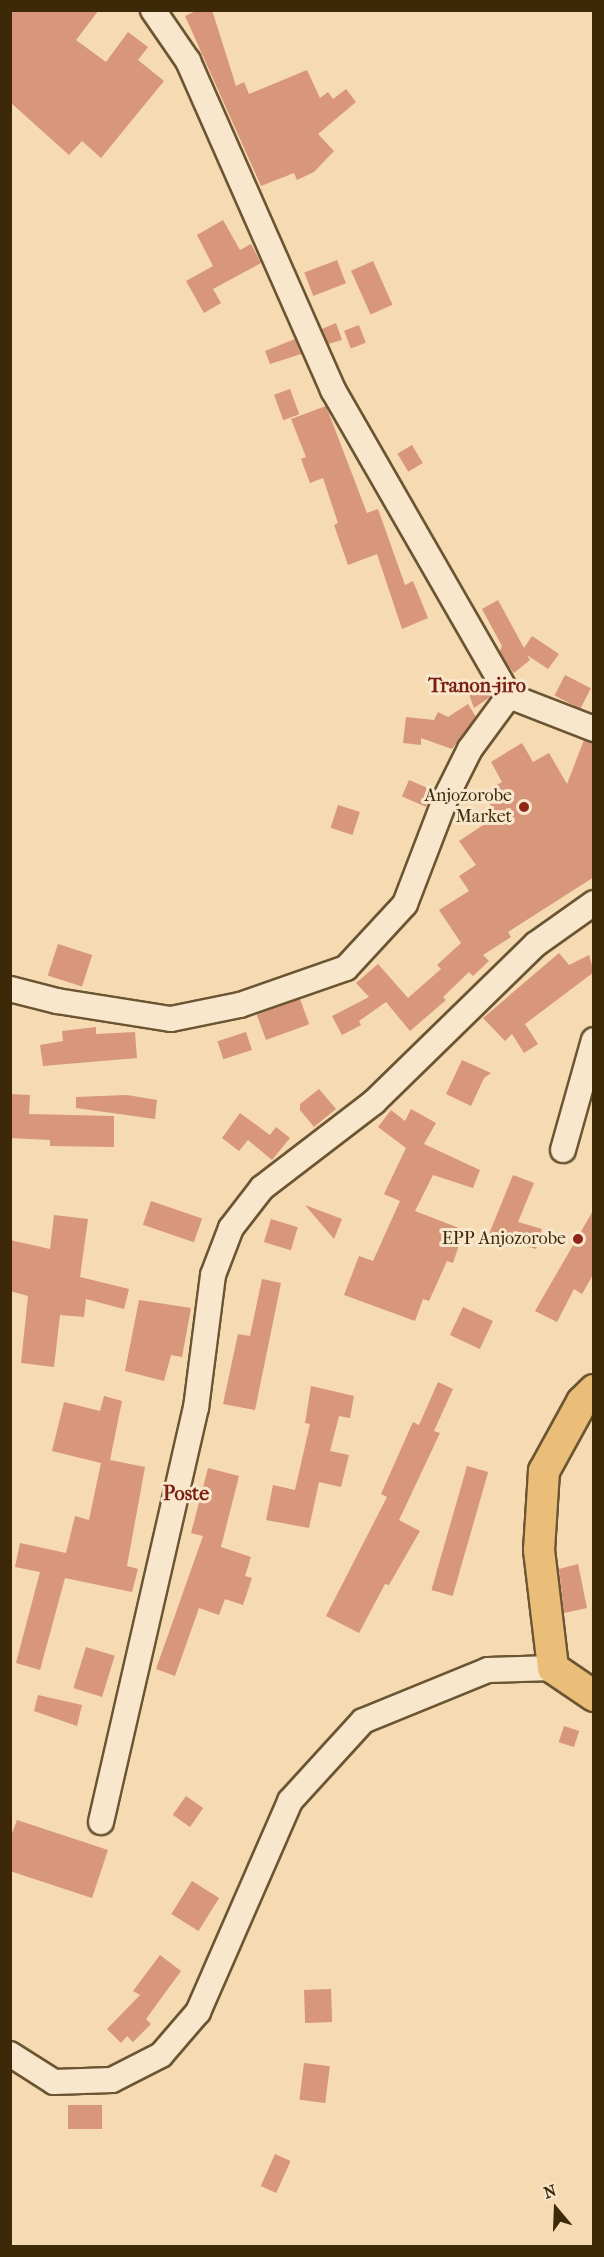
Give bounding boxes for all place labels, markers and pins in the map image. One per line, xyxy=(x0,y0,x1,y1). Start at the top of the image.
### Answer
place label: Anjozorobe Market xyxy=(424,786,512,828)
marker: Anjozorobe Market xyxy=(517,800,531,814)
place label: EPP Anjozorobe xyxy=(442,1228,566,1250)
marker: EPP Anjozorobe xyxy=(571,1232,585,1246)

